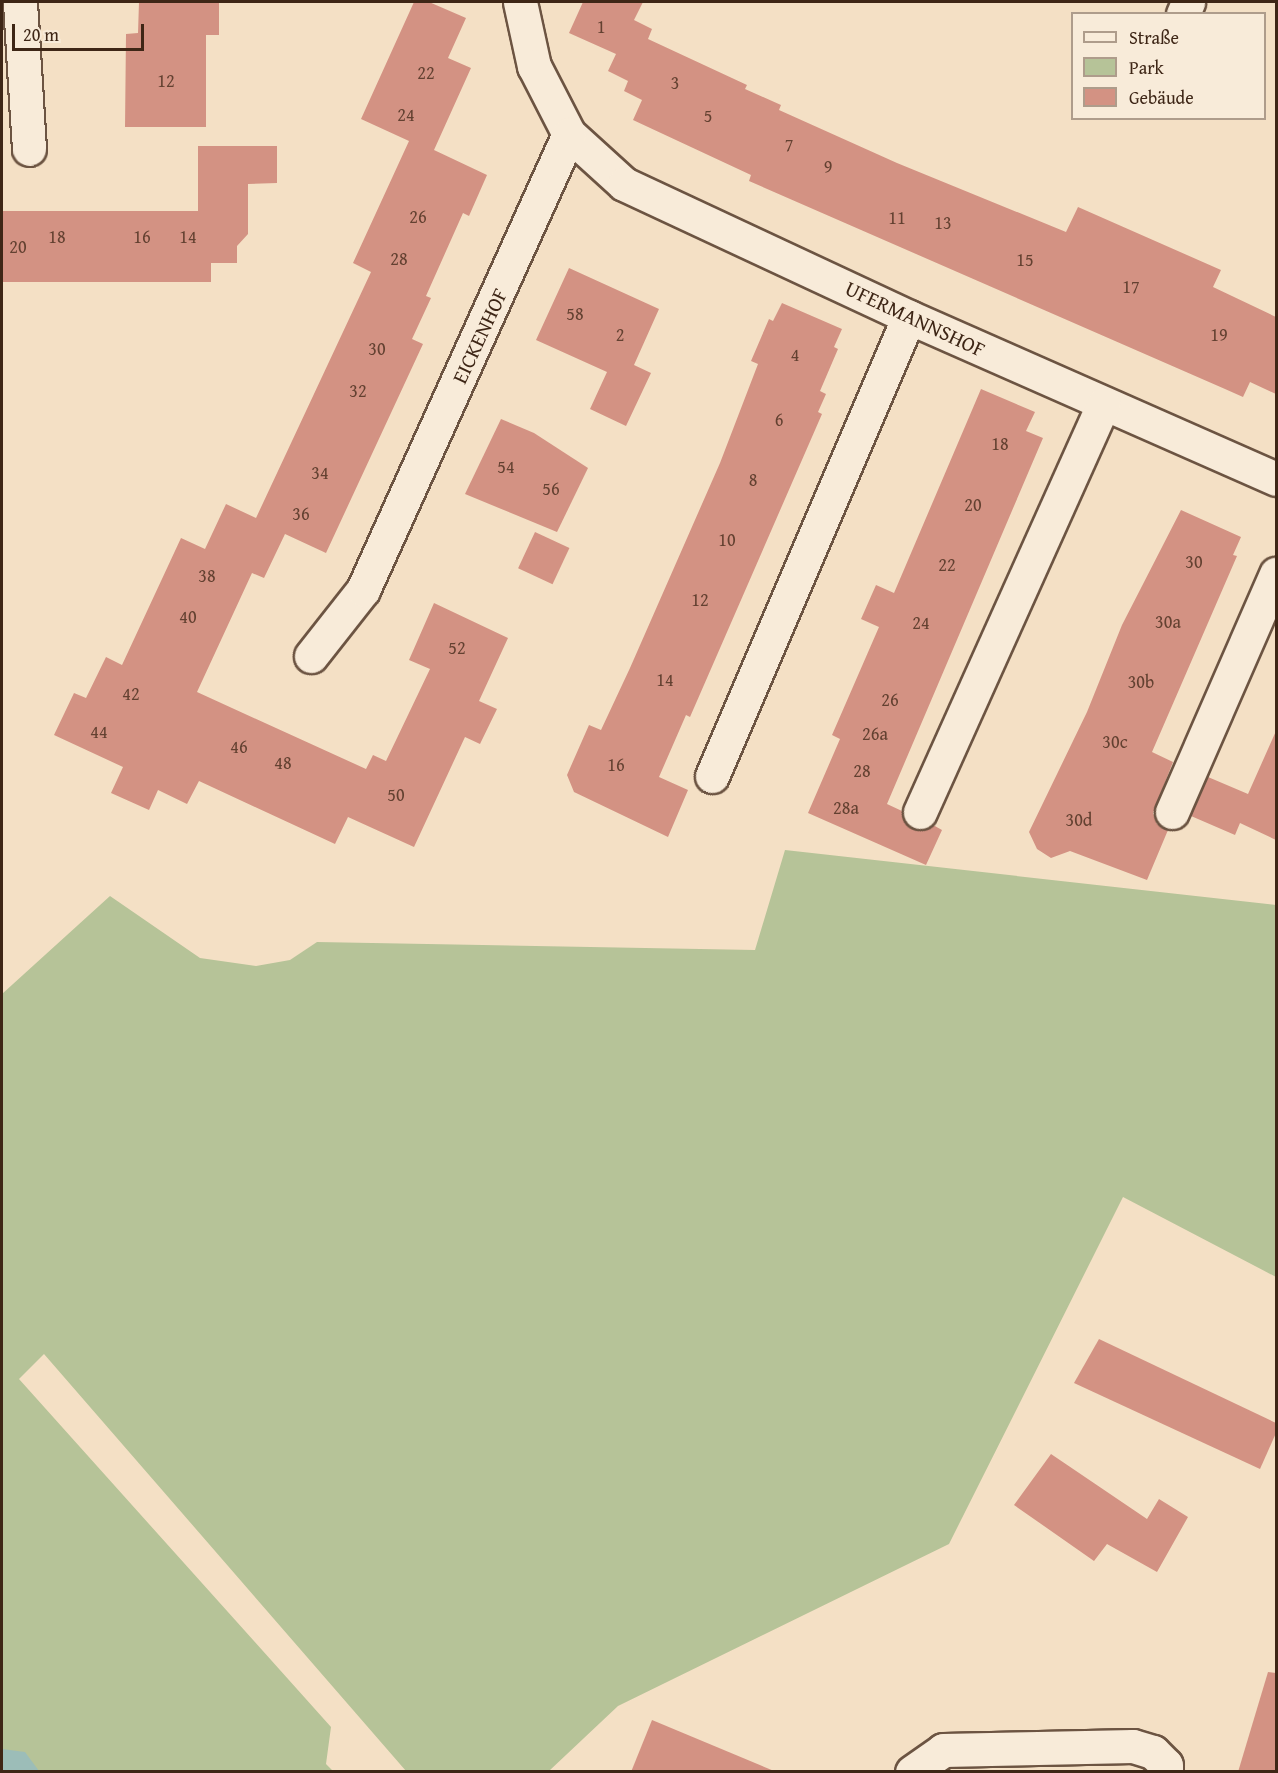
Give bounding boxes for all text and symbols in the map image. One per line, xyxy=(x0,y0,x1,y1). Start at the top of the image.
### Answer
scale bar xyxy=(15,12,147,50)
legend xyxy=(1071,12,1266,120)
house number: 1 xyxy=(597,16,605,38)
text: 20 m xyxy=(23,21,59,48)
text: Straße xyxy=(1129,24,1179,51)
text: Park xyxy=(1129,54,1164,81)
house number: 22 xyxy=(417,62,435,84)
house number: 12 xyxy=(157,70,175,92)
house number: 3 xyxy=(671,72,679,94)
text: Gebäude xyxy=(1129,84,1194,111)
house number: 24 xyxy=(397,104,415,126)
house number: 5 xyxy=(704,105,712,127)
house number: 7 xyxy=(785,134,793,156)
house number: 9 xyxy=(824,156,832,178)
house number: 26 xyxy=(409,206,427,228)
house number: 11 xyxy=(888,207,906,229)
house number: 13 xyxy=(934,212,952,234)
house number: 18 xyxy=(48,226,66,248)
house number: 16 xyxy=(133,226,151,248)
house number: 14 xyxy=(179,226,197,248)
house number: 20 xyxy=(9,236,27,258)
house number: 28 xyxy=(390,248,408,270)
house number: 15 xyxy=(1016,249,1034,271)
street label: UFERMANNSHOF xyxy=(841,276,989,362)
house number: 17 xyxy=(1122,276,1140,298)
street label: EICKENHOF xyxy=(447,284,513,388)
house number: 58 xyxy=(566,303,584,325)
house number: 2 xyxy=(616,324,624,346)
house number: 19 xyxy=(1210,324,1228,346)
house number: 30 xyxy=(368,338,386,360)
house number: 4 xyxy=(791,344,799,366)
house number: 32 xyxy=(349,380,367,402)
house number: 6 xyxy=(775,409,783,431)
house number: 18 xyxy=(991,433,1009,455)
house number: 54 xyxy=(497,456,515,478)
house number: 34 xyxy=(311,462,329,484)
house number: 8 xyxy=(749,469,757,491)
house number: 56 xyxy=(542,478,560,500)
house number: 20 xyxy=(964,494,982,516)
house number: 36 xyxy=(292,503,310,525)
house number: 10 xyxy=(718,529,736,551)
house number: 30 xyxy=(1185,551,1203,573)
house number: 22 xyxy=(938,554,956,576)
house number: 38 xyxy=(198,565,216,587)
house number: 12 xyxy=(691,589,709,611)
house number: 40 xyxy=(179,606,197,628)
house number: 30a xyxy=(1155,611,1181,633)
house number: 24 xyxy=(912,612,930,634)
house number: 52 xyxy=(448,637,466,659)
house number: 14 xyxy=(656,669,674,691)
house number: 30b xyxy=(1128,671,1154,693)
house number: 42 xyxy=(122,683,140,705)
house number: 26 xyxy=(881,689,899,711)
house number: 44 xyxy=(90,721,108,743)
house number: 26a xyxy=(862,723,888,745)
house number: 30c xyxy=(1102,731,1128,753)
house number: 46 xyxy=(230,736,248,758)
house number: 48 xyxy=(274,752,292,774)
house number: 16 xyxy=(607,754,625,776)
house number: 28 xyxy=(853,760,871,782)
house number: 50 xyxy=(387,784,405,806)
house number: 28a xyxy=(833,797,859,819)
house number: 30d xyxy=(1066,809,1092,831)

